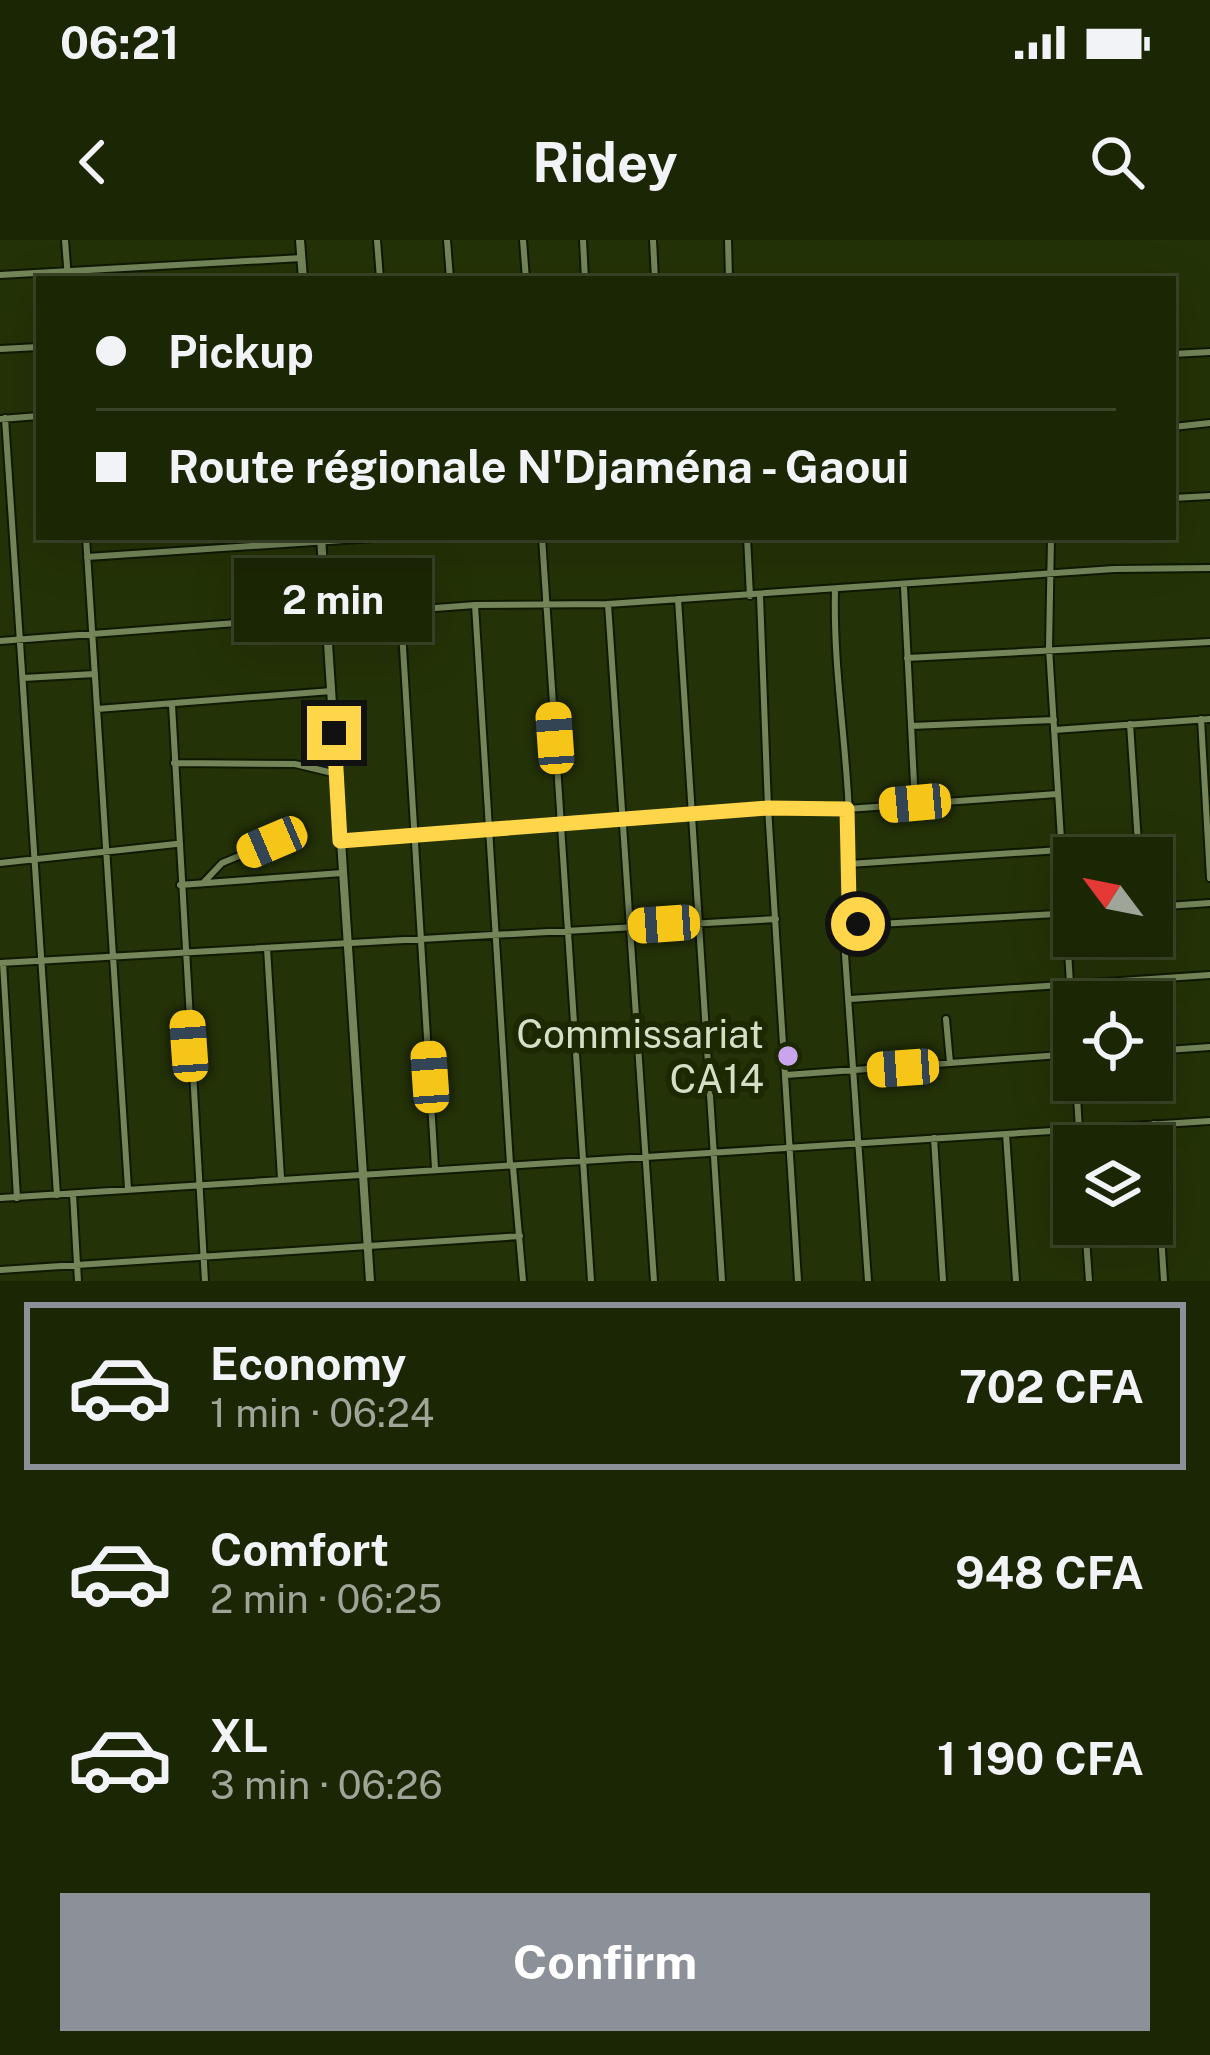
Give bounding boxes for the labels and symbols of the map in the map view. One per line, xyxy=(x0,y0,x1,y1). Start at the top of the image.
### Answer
callout: 2 min xyxy=(235,559,433,643)
car xyxy=(535,701,575,775)
route end xyxy=(307,706,361,760)
car xyxy=(878,782,952,824)
car xyxy=(232,811,312,873)
north arrow xyxy=(1053,837,1173,957)
route start xyxy=(831,897,885,951)
car xyxy=(627,904,701,944)
car xyxy=(169,1009,209,1083)
place label: Commissariat CA14 xyxy=(516,1011,764,1102)
car xyxy=(410,1040,450,1114)
marker: Commissariat CA14 xyxy=(775,1043,801,1069)
car xyxy=(866,1048,940,1088)

